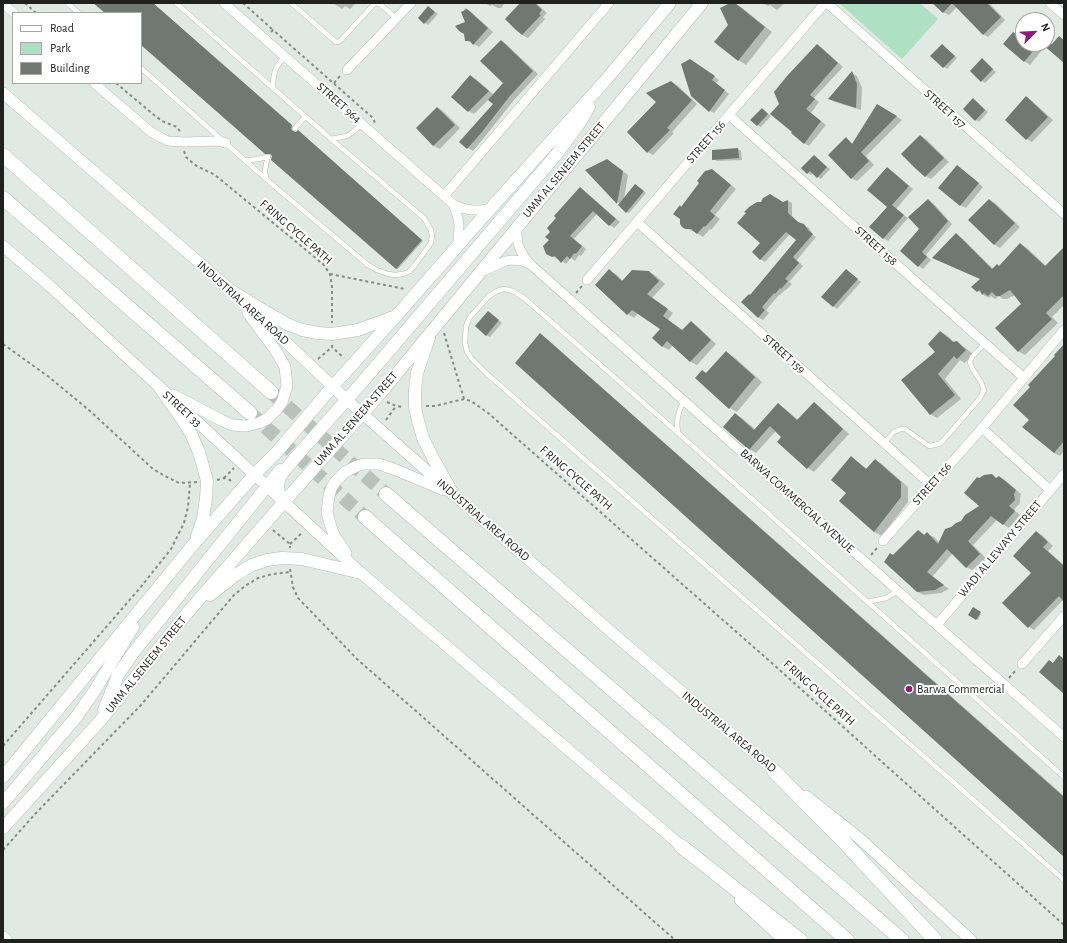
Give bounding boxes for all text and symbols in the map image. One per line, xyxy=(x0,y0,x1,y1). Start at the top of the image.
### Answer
legend xyxy=(12,12,142,84)
north arrow xyxy=(1015,12,1055,52)
text: Road xyxy=(50,22,74,34)
text: N xyxy=(1039,22,1052,33)
text: Park xyxy=(50,42,71,54)
text: Building xyxy=(50,62,90,74)
street label: STREET 964 xyxy=(314,80,364,126)
street label: STREET 157 xyxy=(921,86,969,132)
street label: STREET 156 xyxy=(683,118,729,166)
street label: UMM AL SENEEM STREET xyxy=(520,119,608,221)
street label: F RING CYCLE PATH xyxy=(257,197,335,267)
street label: STREET 158 xyxy=(852,223,900,269)
street label: INDUSTRIAL AREA ROAD xyxy=(194,258,292,348)
street label: STREET 159 xyxy=(760,331,808,377)
street label: UMM AL SENEEM STREET xyxy=(311,369,401,469)
street label: STREET 33 xyxy=(160,388,204,430)
street label: F RING CYCLE PATH xyxy=(537,443,615,513)
street label: BARWA COMMERCIAL AVENUE xyxy=(737,446,857,556)
street label: STREET 156 xyxy=(909,460,955,508)
street label: INDUSTRIAL AREA ROAD xyxy=(433,476,533,564)
street label: WADI AL LEWAYY STREET xyxy=(955,498,1045,600)
street label: UMM AL SENEEM STREET xyxy=(103,614,189,716)
street label: F RING CYCLE PATH xyxy=(780,657,858,729)
place label: Barwa Commercial xyxy=(917,682,1005,696)
marker: Barwa Commercial xyxy=(904,684,914,694)
street label: INDUSTRIAL AREA ROAD xyxy=(679,688,779,776)

